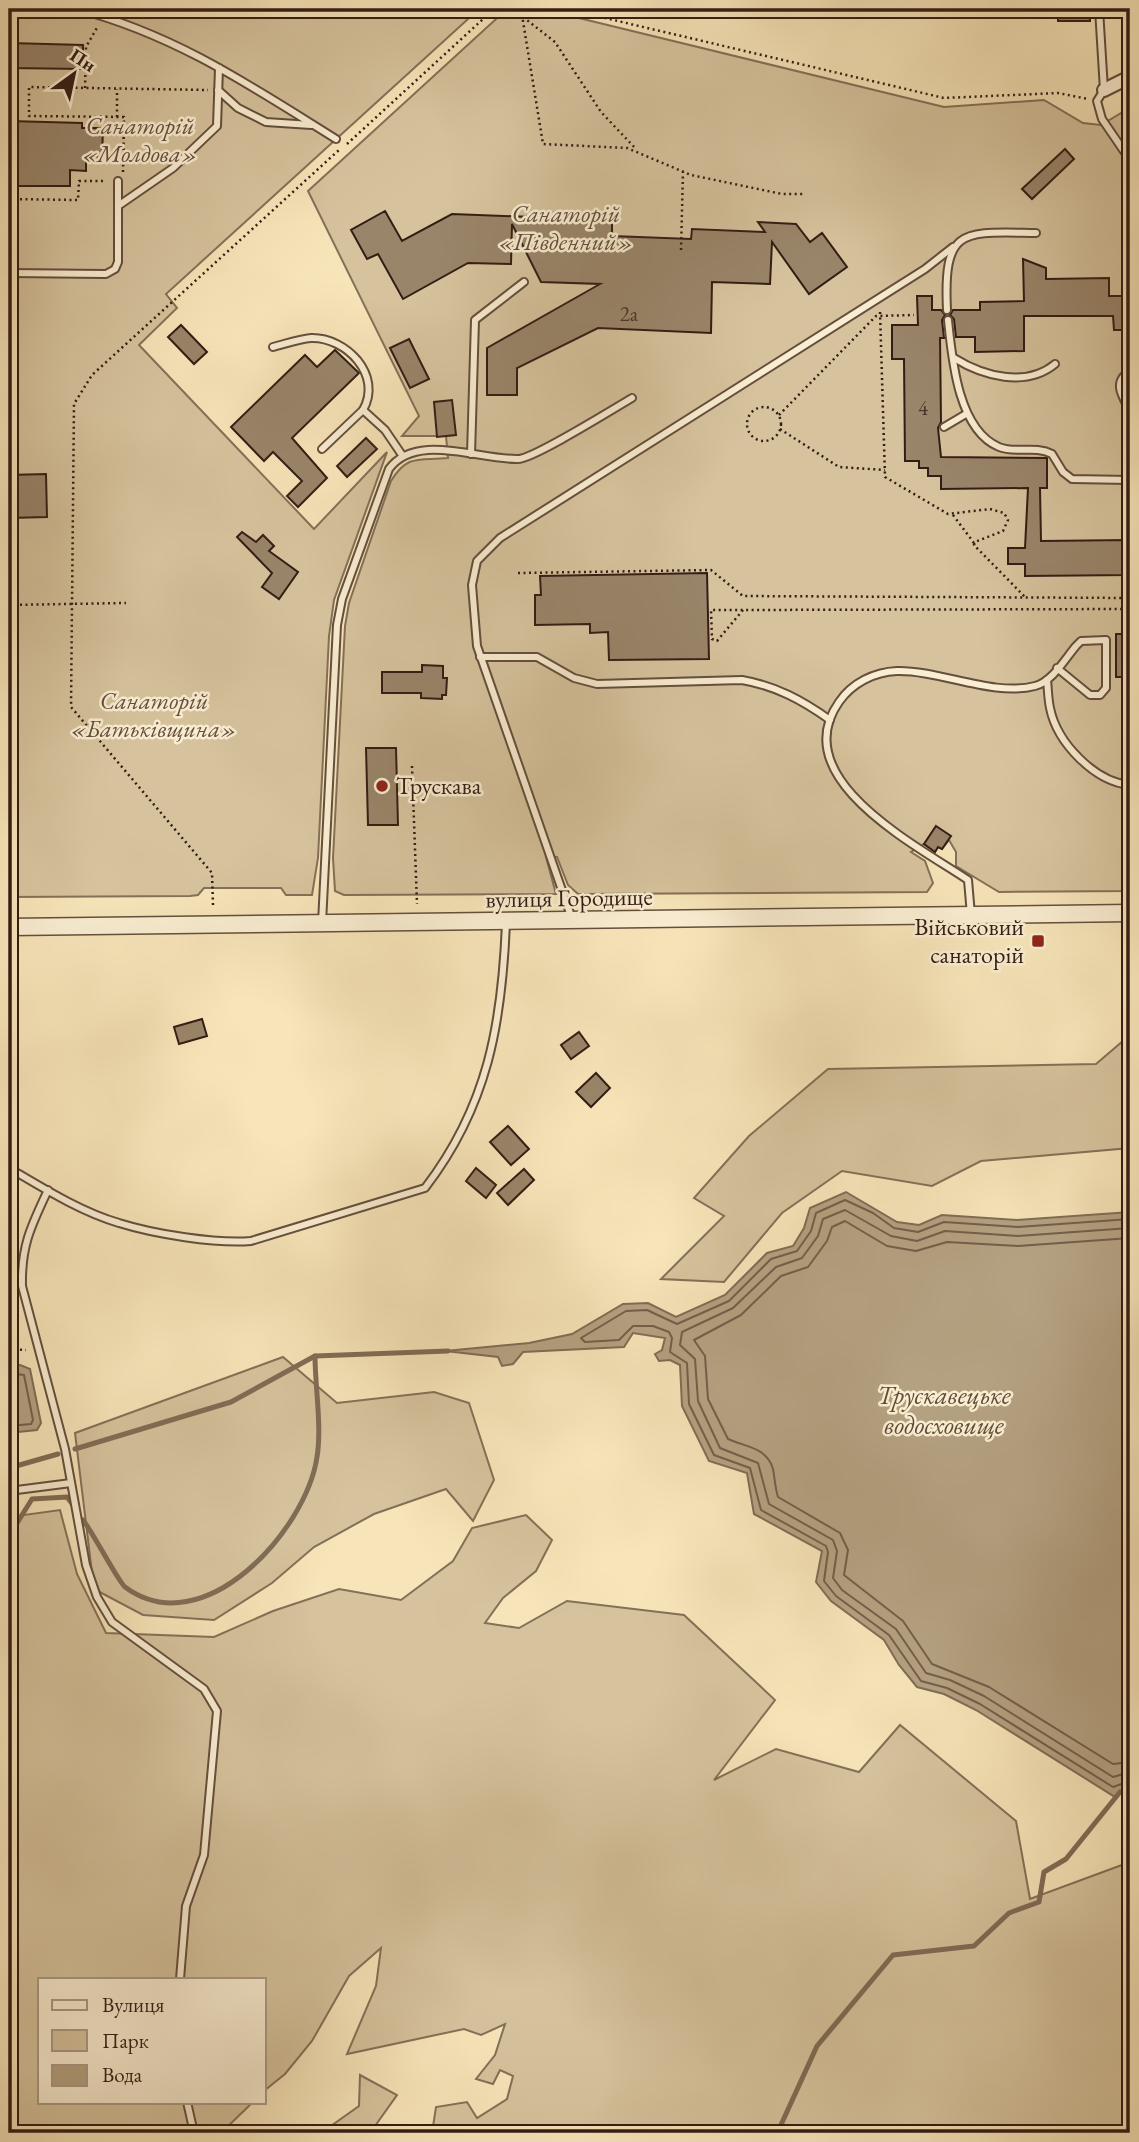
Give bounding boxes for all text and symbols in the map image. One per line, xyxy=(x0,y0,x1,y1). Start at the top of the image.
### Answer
north arrow xyxy=(38,38,108,108)
text: Пн xyxy=(65,43,101,78)
park label: Санаторій «Молдова» xyxy=(82,110,198,169)
park label: Санаторій «Південний» xyxy=(499,198,633,257)
house number: 2а xyxy=(620,300,639,327)
house number: 4 xyxy=(918,394,929,421)
park label: Санаторій «Батьківщина» xyxy=(71,685,237,744)
place label: Трускава xyxy=(396,770,482,801)
marker: Трускава xyxy=(374,778,390,794)
street label: вулиця Городище xyxy=(485,881,653,914)
place label: Військовий санаторій xyxy=(914,911,1024,970)
marker: Військовий санаторій xyxy=(1030,933,1046,949)
water label: Трускавецьке водосховище xyxy=(877,1378,1012,1442)
legend xyxy=(38,1978,266,2104)
text: Вулиця xyxy=(102,1991,164,2018)
text: Парк xyxy=(102,2027,149,2054)
text: Вода xyxy=(102,2061,143,2088)

